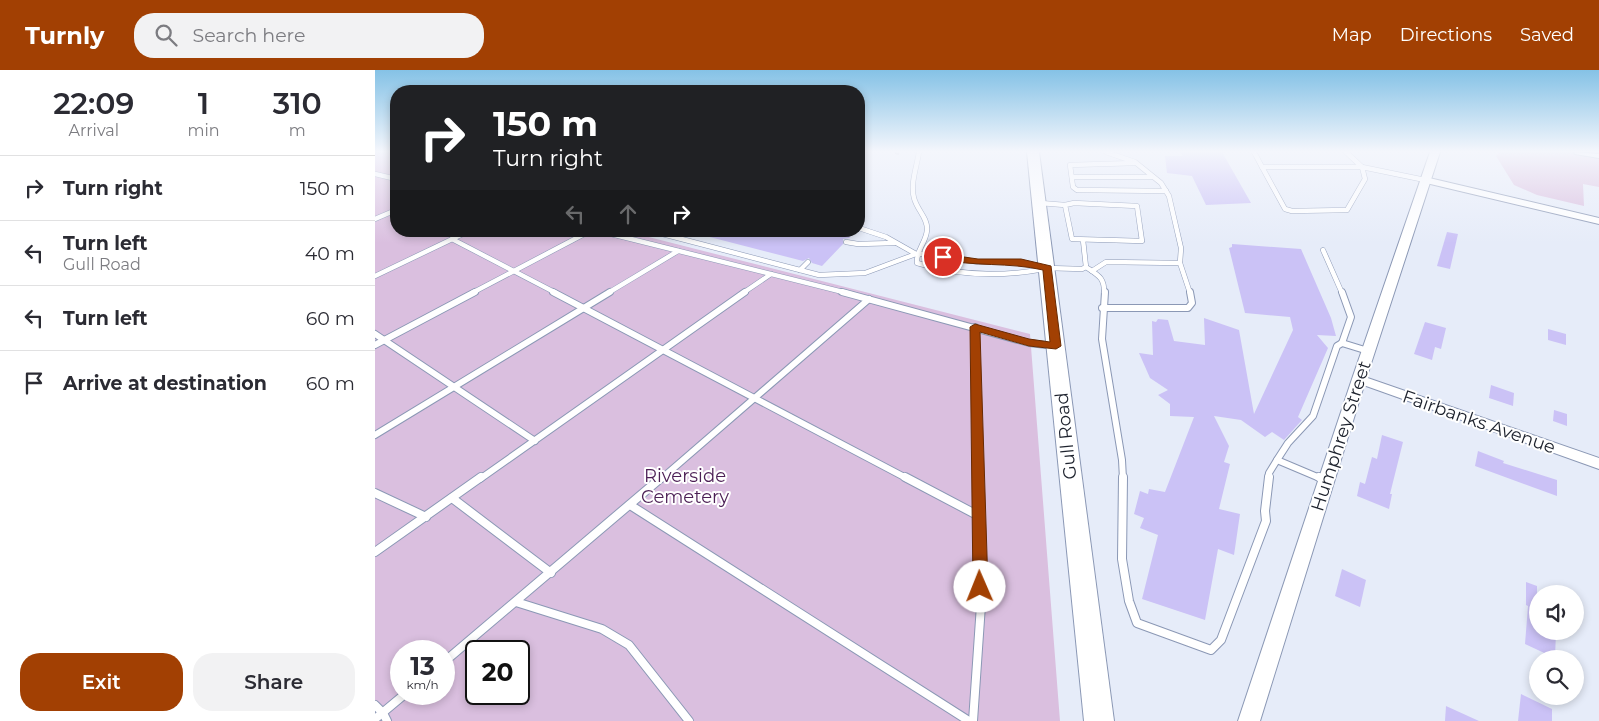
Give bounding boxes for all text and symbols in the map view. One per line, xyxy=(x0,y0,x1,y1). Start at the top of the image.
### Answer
search box xyxy=(134,13,484,58)
text: Turnly xyxy=(25,21,104,50)
icon: search xyxy=(152,21,180,49)
text: Search here xyxy=(192,24,305,47)
text: Map xyxy=(1332,24,1372,46)
text: Directions xyxy=(1400,24,1492,46)
text: Saved xyxy=(1520,24,1574,46)
text: 22:09 xyxy=(53,85,134,122)
text: 1 xyxy=(198,85,209,122)
text: 310 xyxy=(273,85,322,122)
text: 150 m xyxy=(493,102,598,145)
icon: right xyxy=(410,105,475,170)
text: Arrival xyxy=(69,121,119,140)
text: min xyxy=(188,121,220,140)
text: m xyxy=(289,121,306,140)
text: Turn right xyxy=(493,145,603,172)
icon: right xyxy=(20,174,48,202)
text: Turn right xyxy=(63,177,163,200)
text: 150 m xyxy=(300,177,355,200)
icon: left xyxy=(561,200,589,228)
icon: ahead xyxy=(614,200,642,228)
icon: right xyxy=(667,200,695,228)
text: Turn left xyxy=(63,232,148,255)
pin xyxy=(922,236,964,278)
icon: left xyxy=(20,239,48,267)
text: 40 m xyxy=(305,242,355,265)
icon: arrive xyxy=(929,243,957,271)
text: Gull Road xyxy=(63,255,141,274)
icon: left xyxy=(20,304,48,332)
text: Turn left xyxy=(63,307,148,330)
text: 60 m xyxy=(306,307,355,330)
street label: Humphrey Street xyxy=(1306,358,1376,514)
icon: arrive xyxy=(20,369,48,397)
text: Arrive at destination xyxy=(63,372,267,395)
text: 60 m xyxy=(306,372,355,395)
street label: Fairbanks Avenue xyxy=(1400,385,1559,459)
street label: Gull Road xyxy=(1050,391,1082,481)
park label: Riverside Cemetery xyxy=(641,465,729,508)
position arrow xyxy=(953,560,1005,612)
map controls xyxy=(1529,585,1584,705)
button: sound xyxy=(1529,585,1584,640)
speed limit sign: 20 xyxy=(465,640,530,705)
button: search xyxy=(1529,650,1584,705)
text: 13 xyxy=(410,651,435,681)
button: Exit xyxy=(20,653,183,711)
button: Share xyxy=(193,653,355,711)
text: km/h xyxy=(406,677,439,692)

